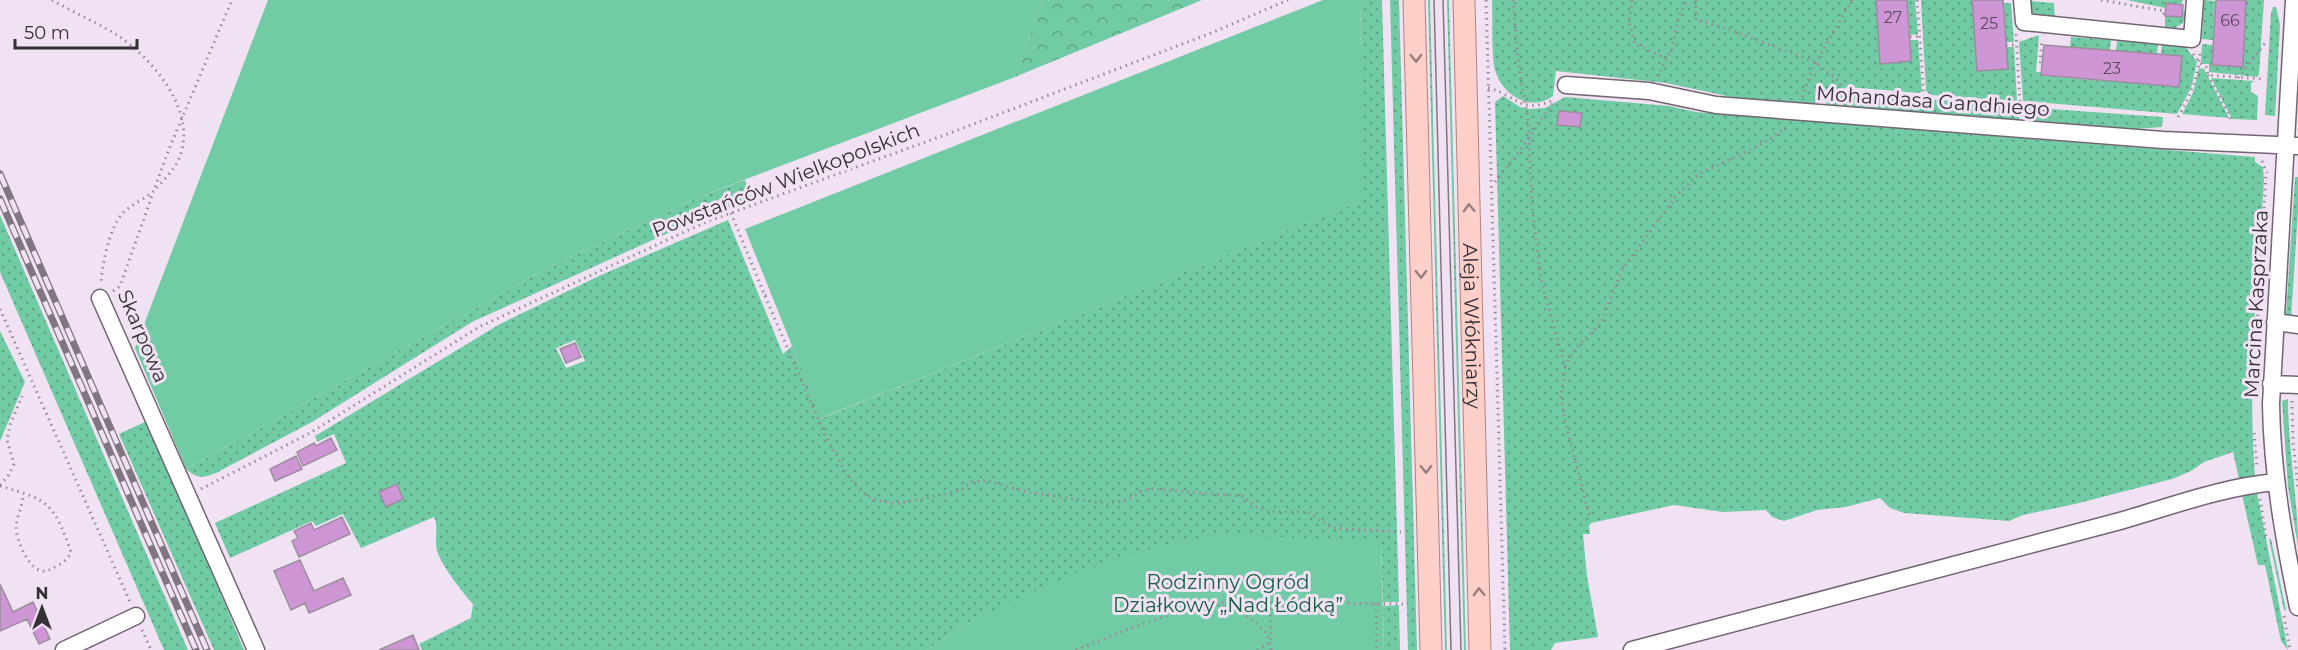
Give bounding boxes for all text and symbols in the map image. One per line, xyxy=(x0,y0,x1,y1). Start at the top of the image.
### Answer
house number: 27 xyxy=(1884,8,1902,27)
house number: 66 xyxy=(2220,11,2240,30)
scale bar xyxy=(15,12,136,50)
house number: 25 xyxy=(1980,14,1998,33)
text: 50 m xyxy=(24,22,70,44)
one-way arrow xyxy=(1410,54,1422,63)
house number: 23 xyxy=(2103,59,2121,78)
street label: Mohandasa Gandhiego xyxy=(1815,81,2051,121)
street label: Powstańców Wielkopolskich xyxy=(649,118,923,242)
one-way arrow xyxy=(1462,203,1475,212)
street label: Marcina Kasprzaka xyxy=(2239,209,2273,399)
street label: Aleja Włókniarzy xyxy=(1458,243,1486,409)
one-way arrow xyxy=(1415,270,1428,279)
street label: Skarpowa xyxy=(113,286,173,386)
one-way arrow xyxy=(1420,465,1433,474)
park label: Rodzinny Ogród Działkowy „Nad Łódką” xyxy=(1113,570,1343,617)
north arrow xyxy=(12,578,72,638)
text: N xyxy=(36,584,48,603)
one-way arrow xyxy=(1473,587,1485,596)

